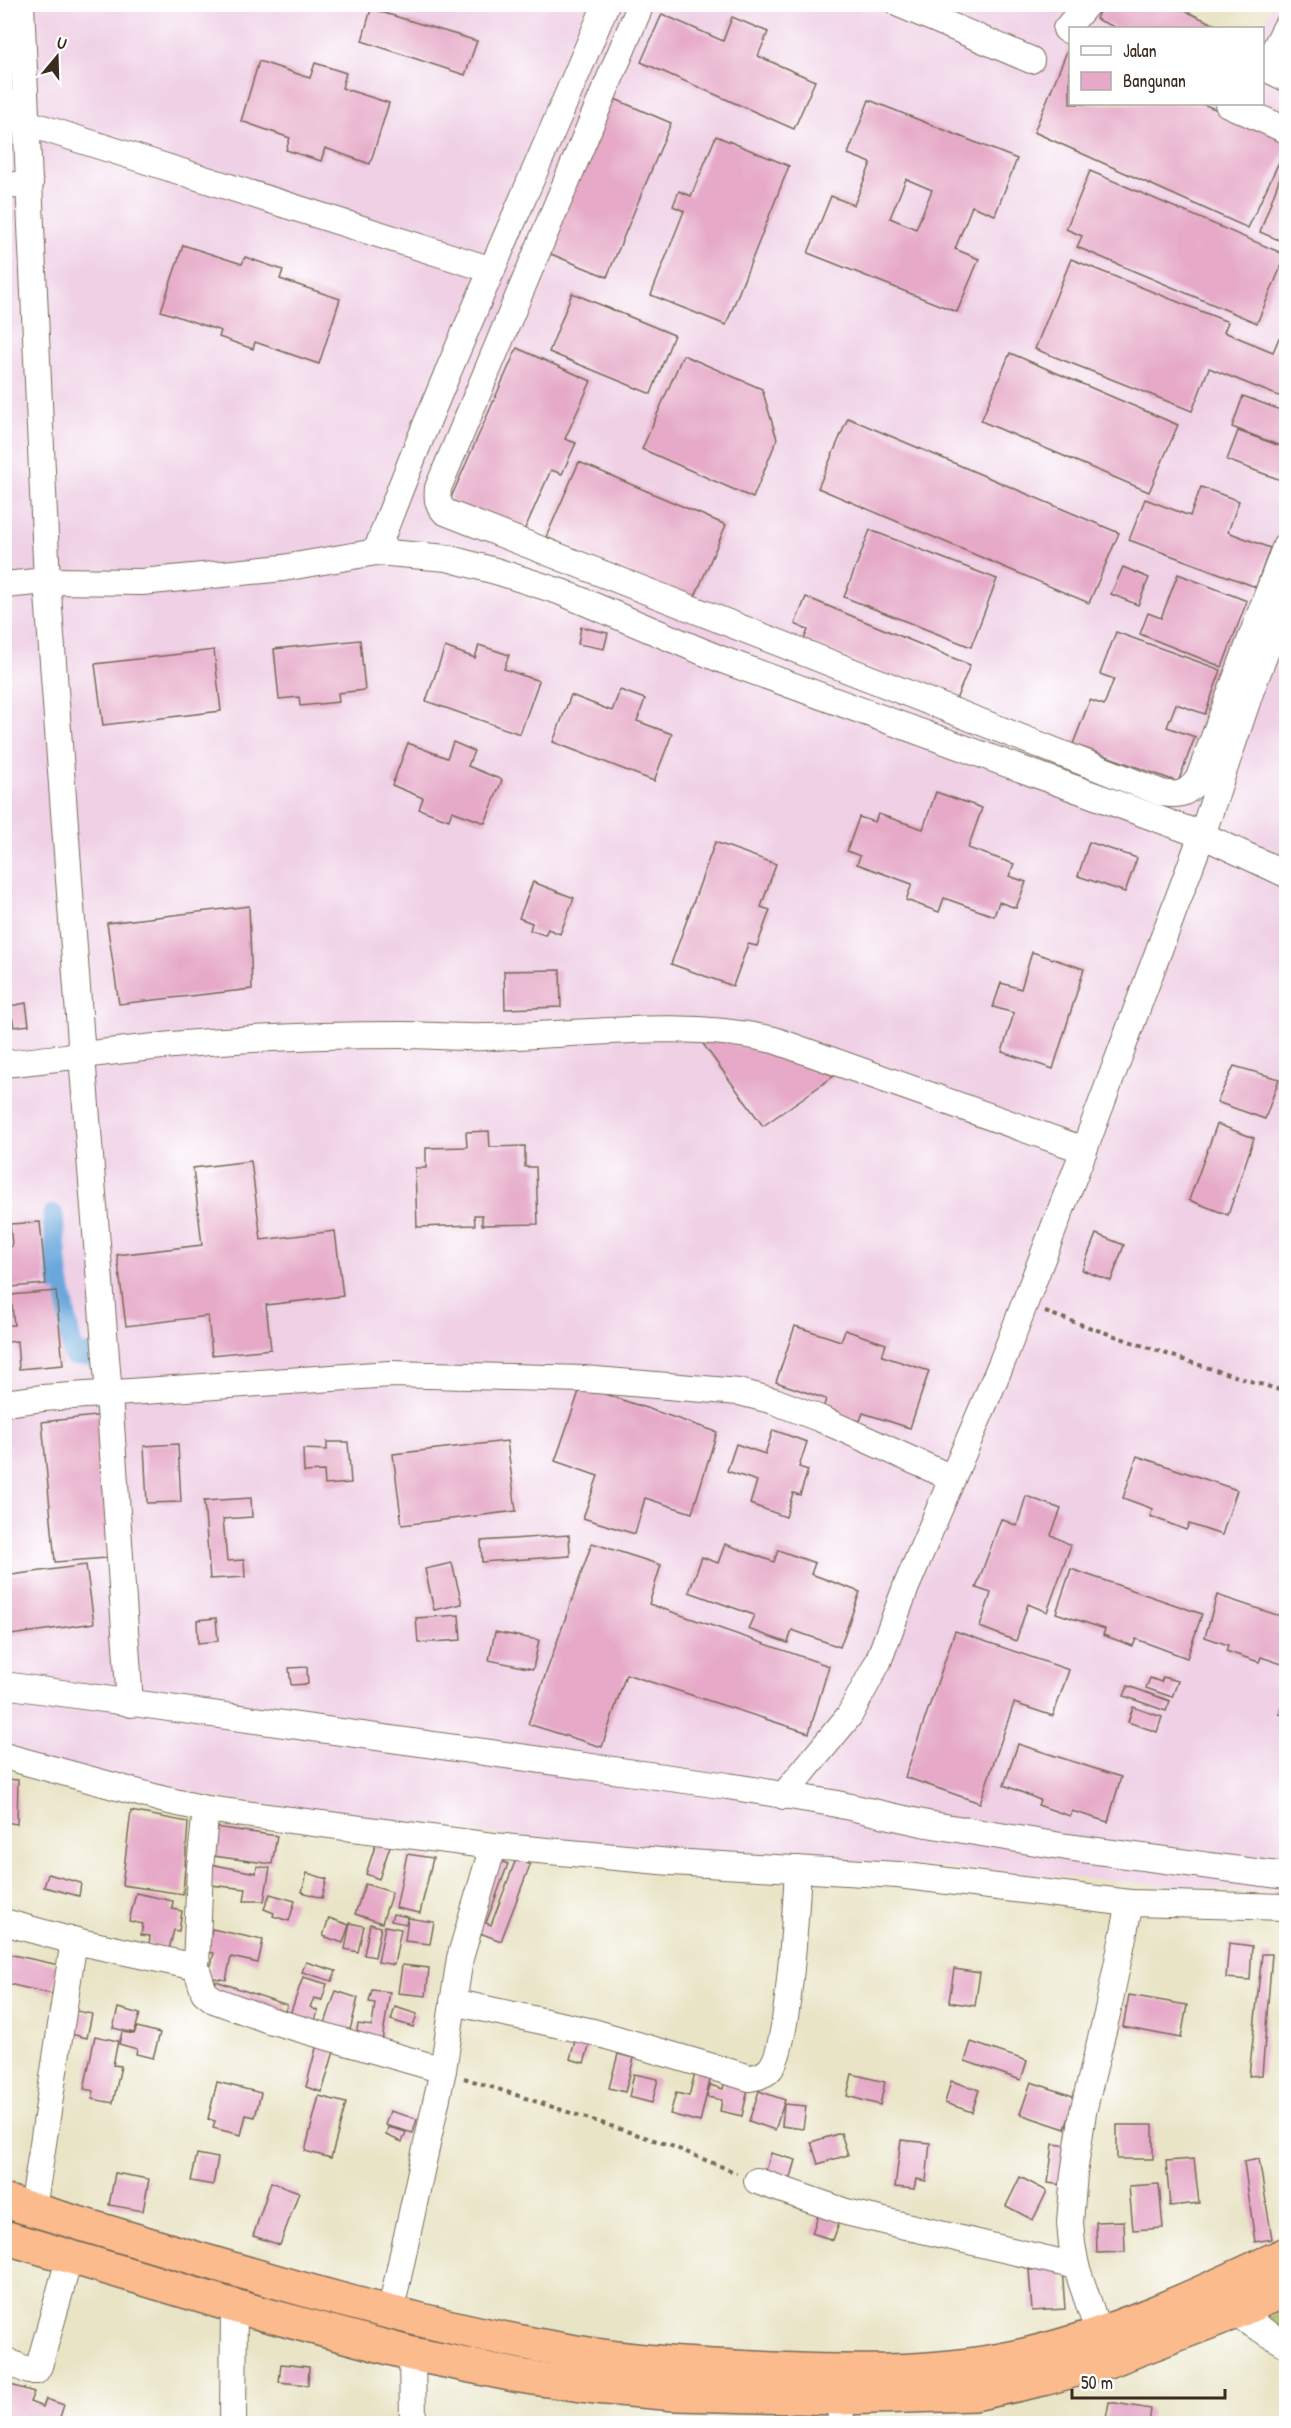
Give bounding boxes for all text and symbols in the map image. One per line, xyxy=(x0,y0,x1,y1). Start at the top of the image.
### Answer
north arrow xyxy=(27,27,87,87)
legend xyxy=(1069,27,1264,105)
text: U xyxy=(54,31,70,55)
text: Jalan xyxy=(1123,38,1157,63)
text: Bangunan xyxy=(1123,68,1186,93)
scale bar xyxy=(1072,2362,1225,2400)
text: 50 m xyxy=(1081,2370,1113,2395)

